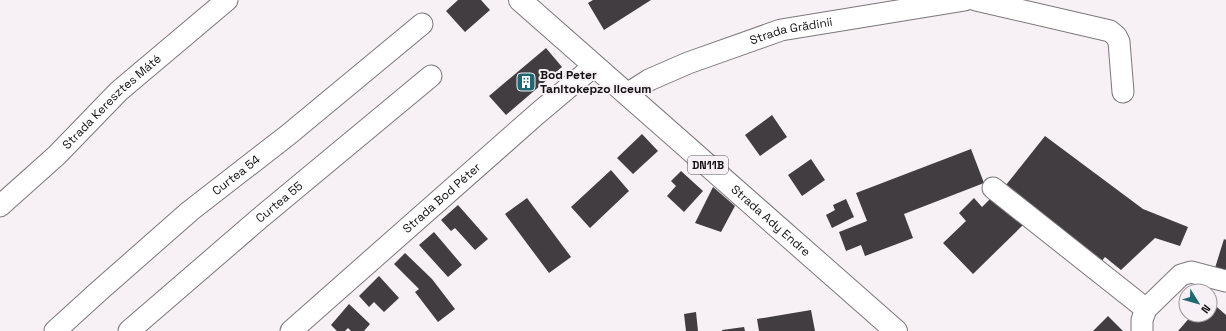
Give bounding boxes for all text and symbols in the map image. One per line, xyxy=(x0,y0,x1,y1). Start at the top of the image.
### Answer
street label: Strada Grădinii xyxy=(748,14,834,48)
street label: Strada Keresztes Máté xyxy=(59,51,165,153)
place label: Bod Peter Tanitokepzo liceum xyxy=(540,67,652,97)
building icon: Bod Peter Tanitokepzo liceum xyxy=(515,71,537,93)
street label: Curtea 54 xyxy=(209,151,264,199)
road number: DN11B xyxy=(688,156,728,174)
street label: Strada Bod Péter xyxy=(399,159,484,237)
street label: Curtea 55 xyxy=(252,178,306,226)
street label: Strada Ady Endre xyxy=(728,181,814,260)
north arrow xyxy=(1178,283,1218,323)
text: N xyxy=(1198,302,1214,316)

